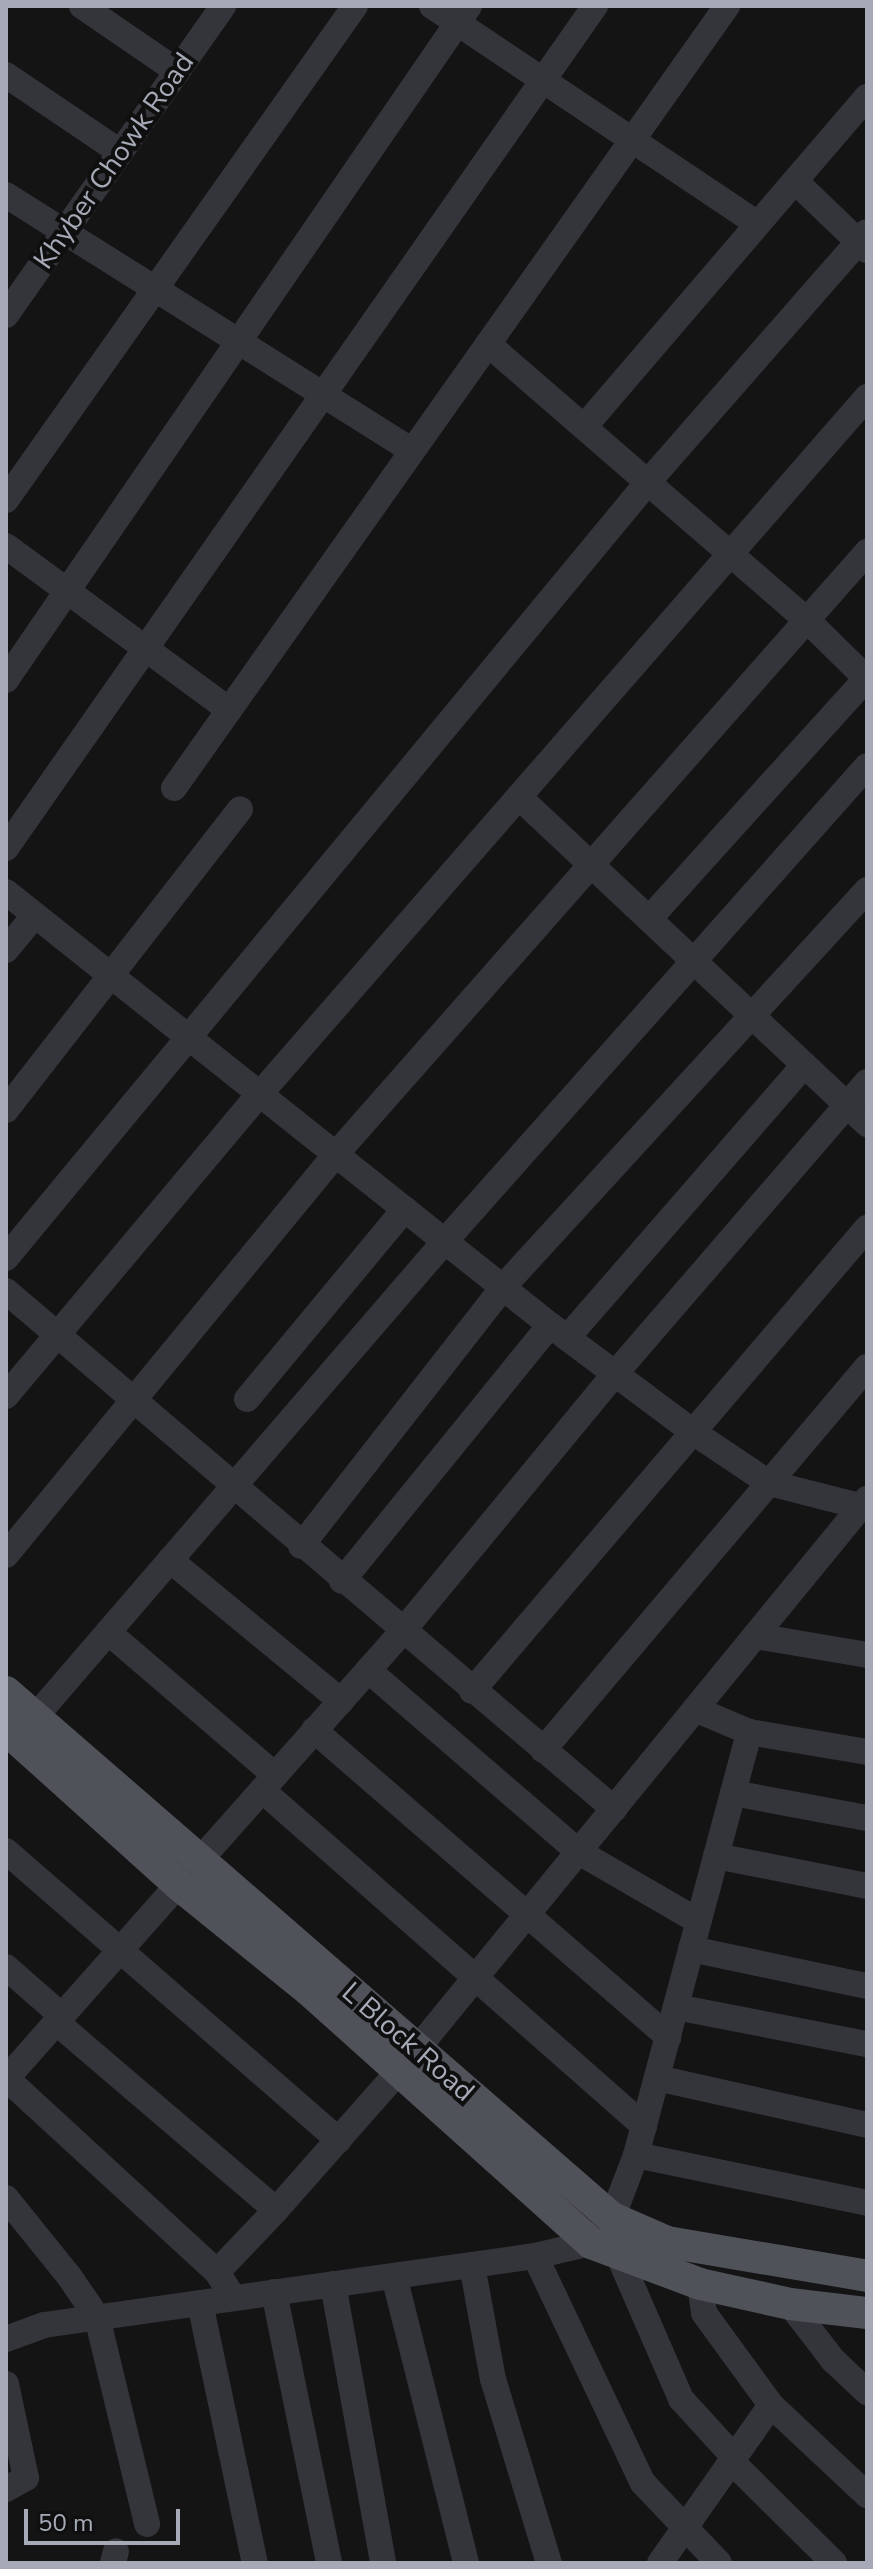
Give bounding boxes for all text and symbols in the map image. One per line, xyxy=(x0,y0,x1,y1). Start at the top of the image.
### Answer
street label: Khyber Chowk Road xyxy=(27,46,201,276)
street label: L Block Road xyxy=(335,1975,481,2109)
scale bar xyxy=(28,2493,184,2543)
text: 50 m xyxy=(38,2507,94,2539)

